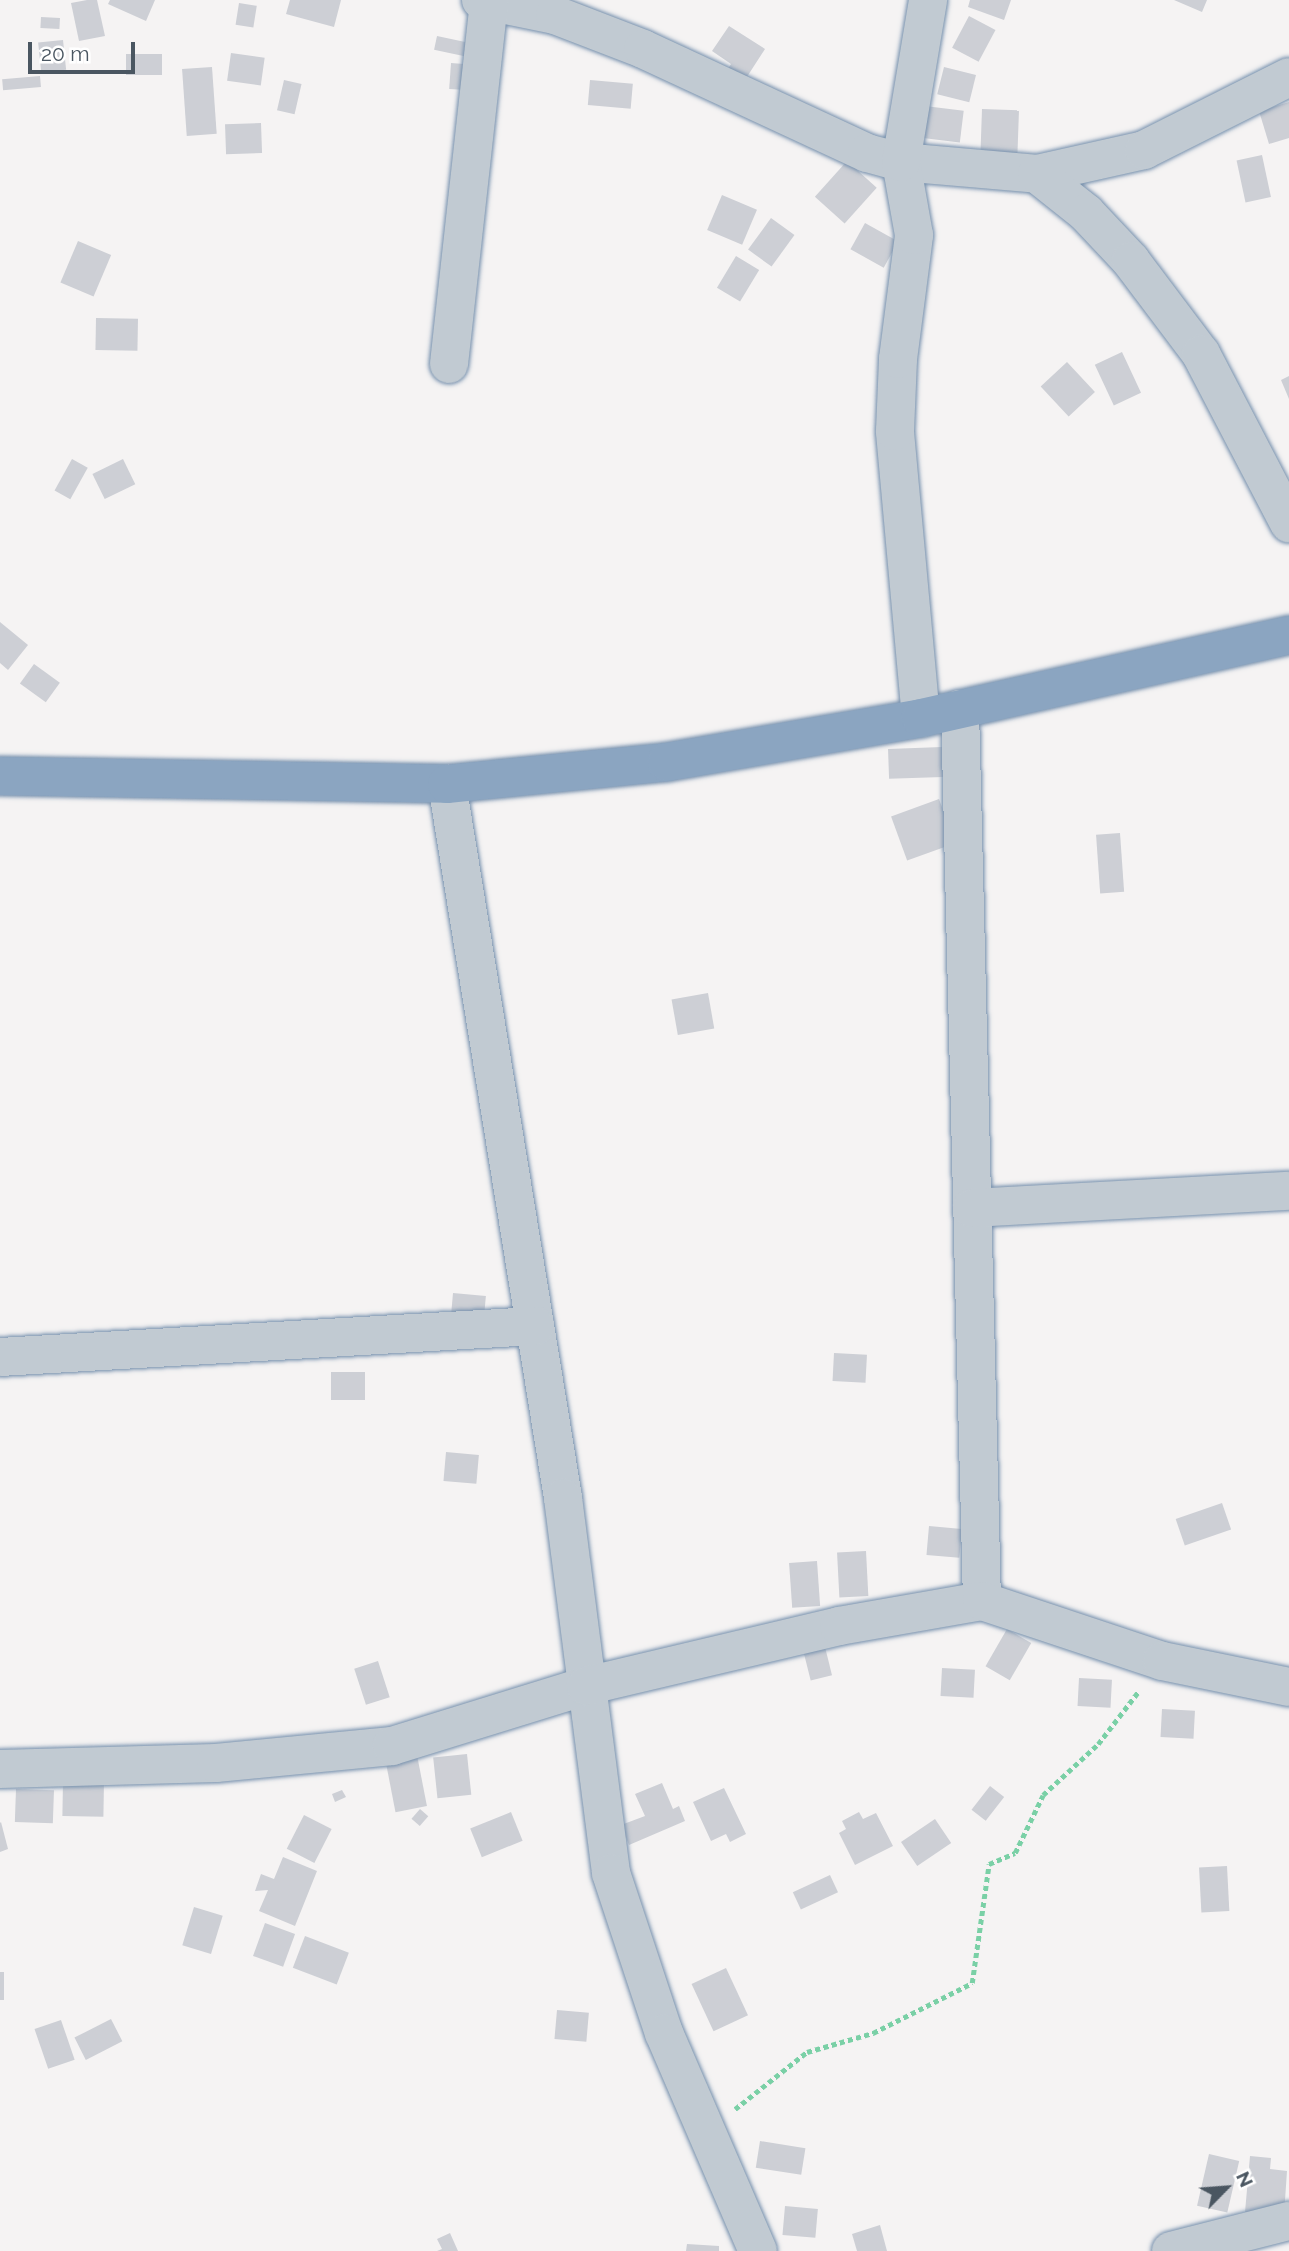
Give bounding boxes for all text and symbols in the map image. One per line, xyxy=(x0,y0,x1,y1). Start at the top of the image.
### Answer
scale bar xyxy=(32,28,138,72)
text: 20 m xyxy=(41,41,89,66)
north arrow xyxy=(1191,2153,1261,2223)
text: N xyxy=(1232,2168,1258,2190)

